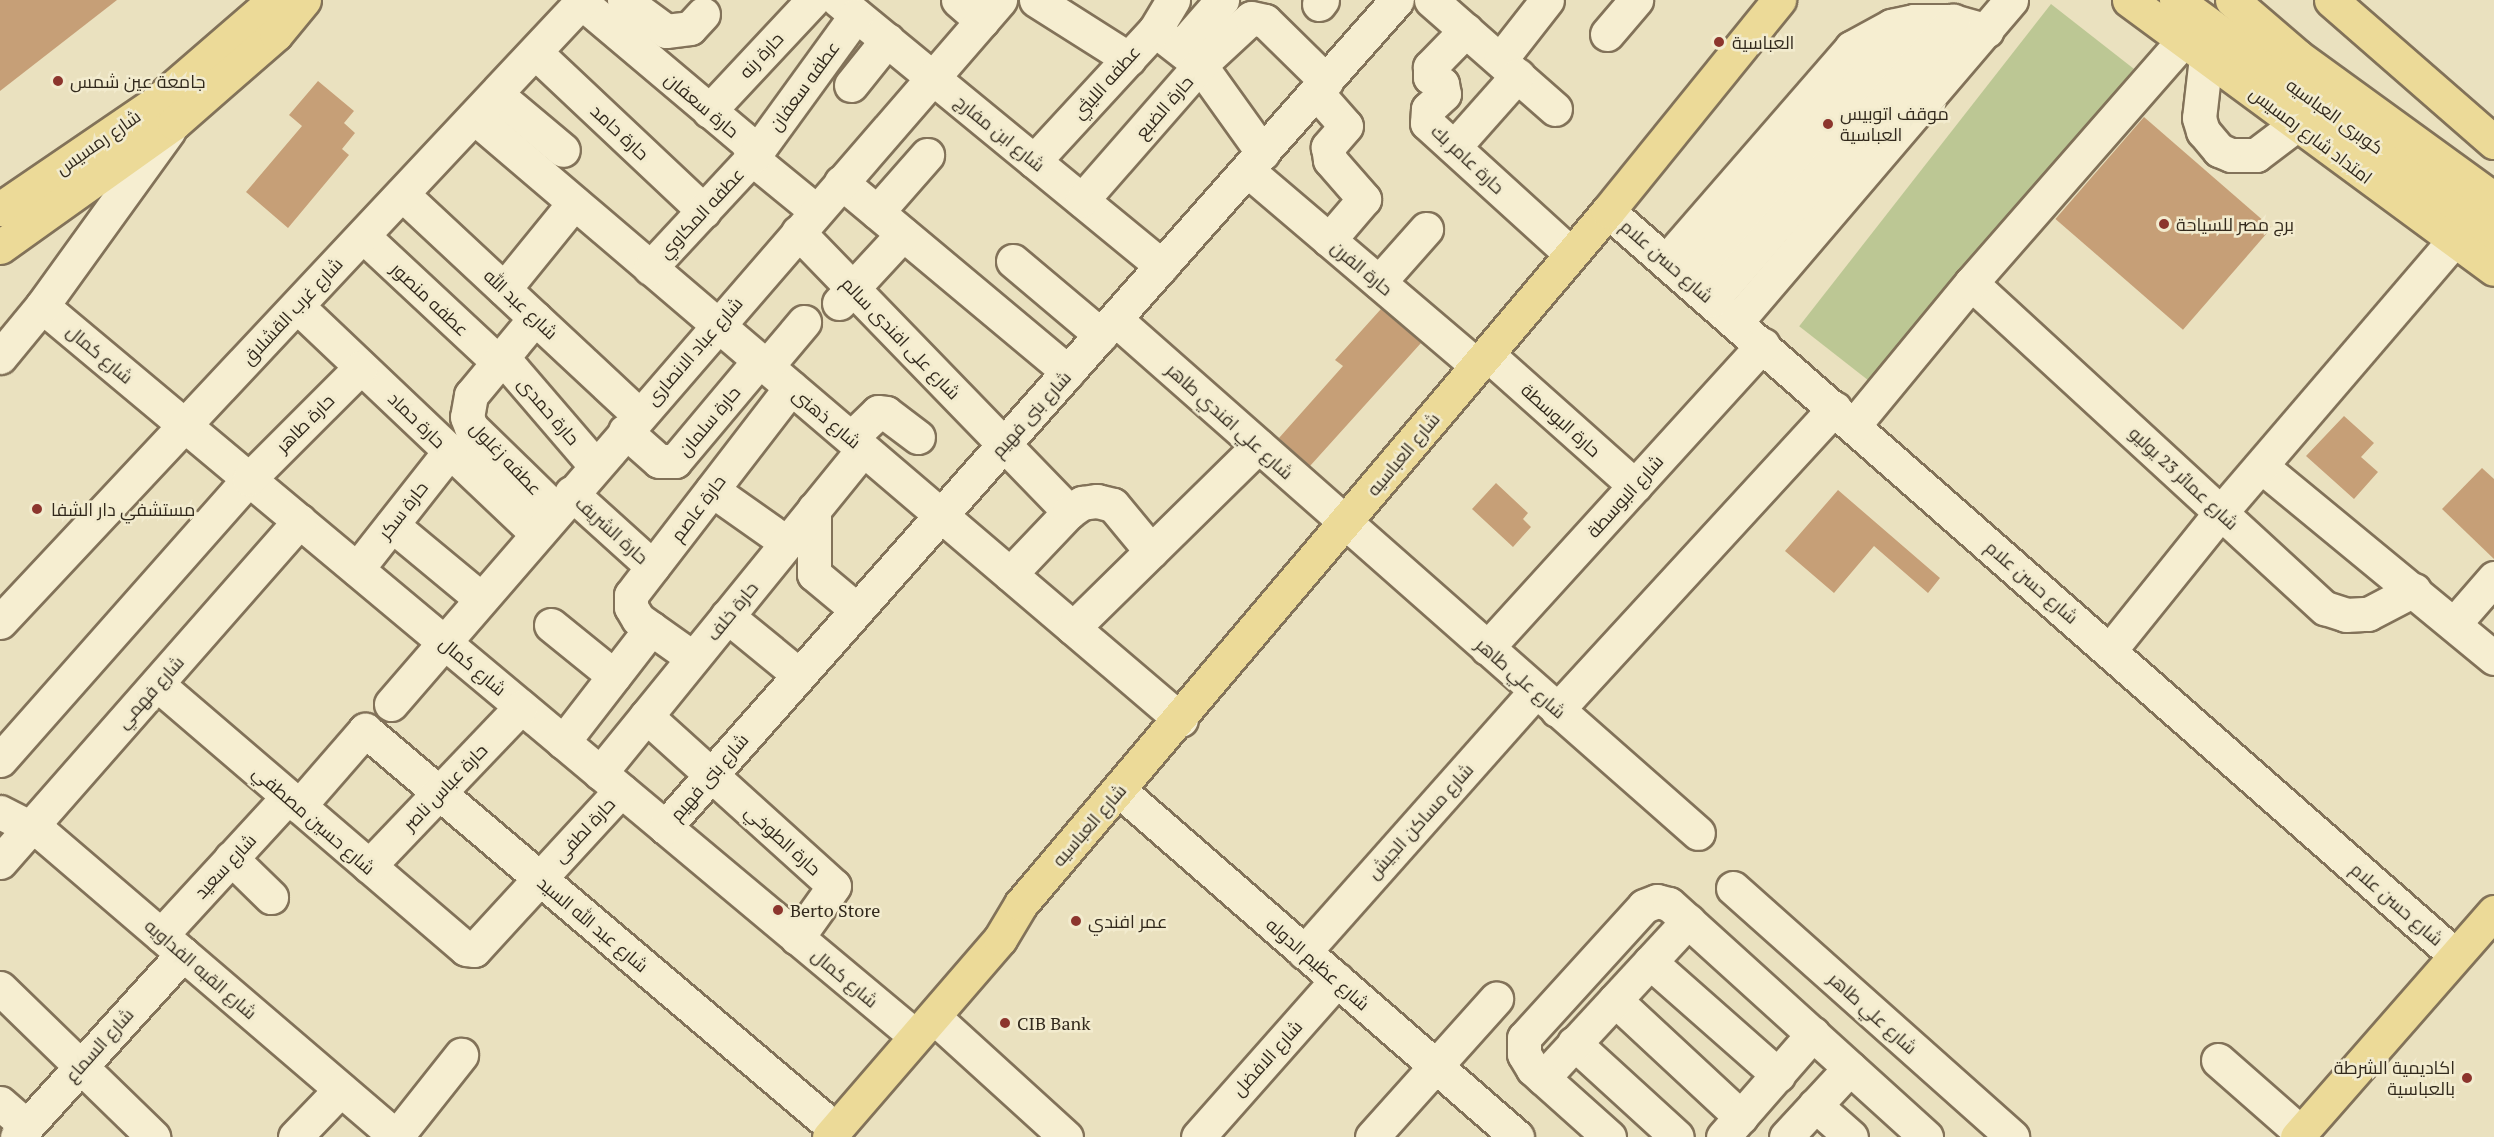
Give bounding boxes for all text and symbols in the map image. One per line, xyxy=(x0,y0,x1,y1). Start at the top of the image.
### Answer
street label: حارة رنه xyxy=(734,28,788,82)
place label: العباسية xyxy=(1732,31,1794,53)
marker: العباسية xyxy=(1710,33,1728,51)
street label: عطفه سعفان xyxy=(764,37,844,135)
street label: عطفه الليثي xyxy=(1068,41,1144,123)
street label: حارة سعفان xyxy=(661,68,743,142)
place label: جامعة عين شمس xyxy=(70,70,205,92)
street label: حارة الضبع xyxy=(1131,71,1197,143)
marker: جامعة عين شمس xyxy=(51,74,65,88)
street label: كوبرى العباسيه xyxy=(2282,74,2388,158)
street label: امتداد شارع رمسيس xyxy=(2245,82,2377,188)
street label: شارع ابن مفارج xyxy=(951,90,1049,176)
street label: حارة حامد xyxy=(587,100,653,164)
place label: موقف اتوبيس العباسية xyxy=(1840,103,1949,146)
street label: شارع رمسيس xyxy=(51,105,145,179)
marker: موقف اتوبيس العباسية xyxy=(1821,117,1835,131)
street label: حارة عامر بك xyxy=(1427,120,1509,198)
street label: عطفه المكاوي xyxy=(654,163,748,263)
place label: برج مصر للسياحة xyxy=(2176,213,2294,235)
street label: شارع حسن علام xyxy=(1616,215,1718,307)
marker: برج مصر للسياحة xyxy=(2157,217,2171,231)
street label: حارة الفرن xyxy=(1327,236,1397,300)
street label: شارع غرب القشلاق xyxy=(237,253,347,369)
street label: عطفه منصور xyxy=(387,258,473,340)
street label: شارع عبد الله xyxy=(480,264,562,344)
street label: شارع على افندى سالم xyxy=(837,272,965,404)
street label: شارع عباد الانصارى xyxy=(641,292,747,410)
street label: شارع كمال xyxy=(62,320,138,388)
street label: شارع علي افندي طاهر xyxy=(1162,359,1298,483)
street label: شارع بنى فهيم xyxy=(987,367,1075,461)
street label: حارة حمدى xyxy=(514,373,584,449)
street label: حارة البوسطة xyxy=(1517,379,1605,461)
street label: حارة سلمان xyxy=(673,382,745,460)
street label: شارع ذهنى xyxy=(789,383,865,453)
street label: حارة حماد xyxy=(384,388,450,452)
street label: حارة طاهر xyxy=(271,389,339,457)
street label: شارع العباسيه xyxy=(1362,408,1444,500)
street label: عطفه زغلول xyxy=(466,417,546,499)
street label: شارع عمائر 23 يوليو xyxy=(2125,422,2243,534)
street label: شارع البوسطة xyxy=(1582,450,1668,542)
street label: حارة عاصم xyxy=(666,471,730,545)
street label: حارة سكر xyxy=(374,477,432,543)
street label: حارة الشريف xyxy=(571,492,653,568)
place label: مستشفي دار الشفا xyxy=(51,498,195,520)
marker: مستشفي دار الشفا xyxy=(28,500,46,518)
street label: شارع حسن علام xyxy=(1981,536,2083,628)
street label: حارة خلف xyxy=(702,577,762,645)
street label: شارع كمال xyxy=(435,632,511,700)
street label: شارع علي طاهر xyxy=(1472,633,1570,723)
street label: شارع فهمي xyxy=(112,651,188,733)
street label: شارع بنى فهيم xyxy=(665,729,753,825)
street label: حارة عباس ناصر xyxy=(398,739,492,835)
street label: شارع مساكن الجيش xyxy=(1362,759,1478,883)
street label: شارع حسين مصطفي xyxy=(249,761,379,879)
street label: شارع العباسيه xyxy=(1048,780,1130,870)
street label: حارة لطفى xyxy=(549,793,619,867)
street label: حارة الطوخي xyxy=(741,800,825,880)
street label: شارع سعيد xyxy=(190,829,260,903)
street label: شارع حسن علام xyxy=(2346,858,2448,950)
street label: شارع عبد الله السيد xyxy=(533,872,653,976)
place label: Berto Store xyxy=(790,899,880,921)
marker: Berto Store xyxy=(771,903,785,917)
place label: عمر افندي xyxy=(1088,910,1167,932)
street label: شارع عظيم الدوله xyxy=(1262,913,1374,1015)
street label: شارع القبه الفداويه xyxy=(141,914,261,1024)
marker: عمر افندي xyxy=(1069,914,1083,928)
street label: شارع كمال xyxy=(807,944,883,1012)
street label: شارع علي طاهر xyxy=(1824,968,1922,1058)
street label: شارع السماع xyxy=(60,1004,138,1086)
place label: CIB Bank xyxy=(1017,1012,1091,1034)
marker: CIB Bank xyxy=(998,1016,1012,1030)
street label: شارع الافضل xyxy=(1227,1016,1307,1100)
place label: اكاديمية الشرطة بالعباسية xyxy=(2334,1057,2455,1100)
marker: اكاديمية الشرطة بالعباسية xyxy=(2460,1071,2474,1085)

